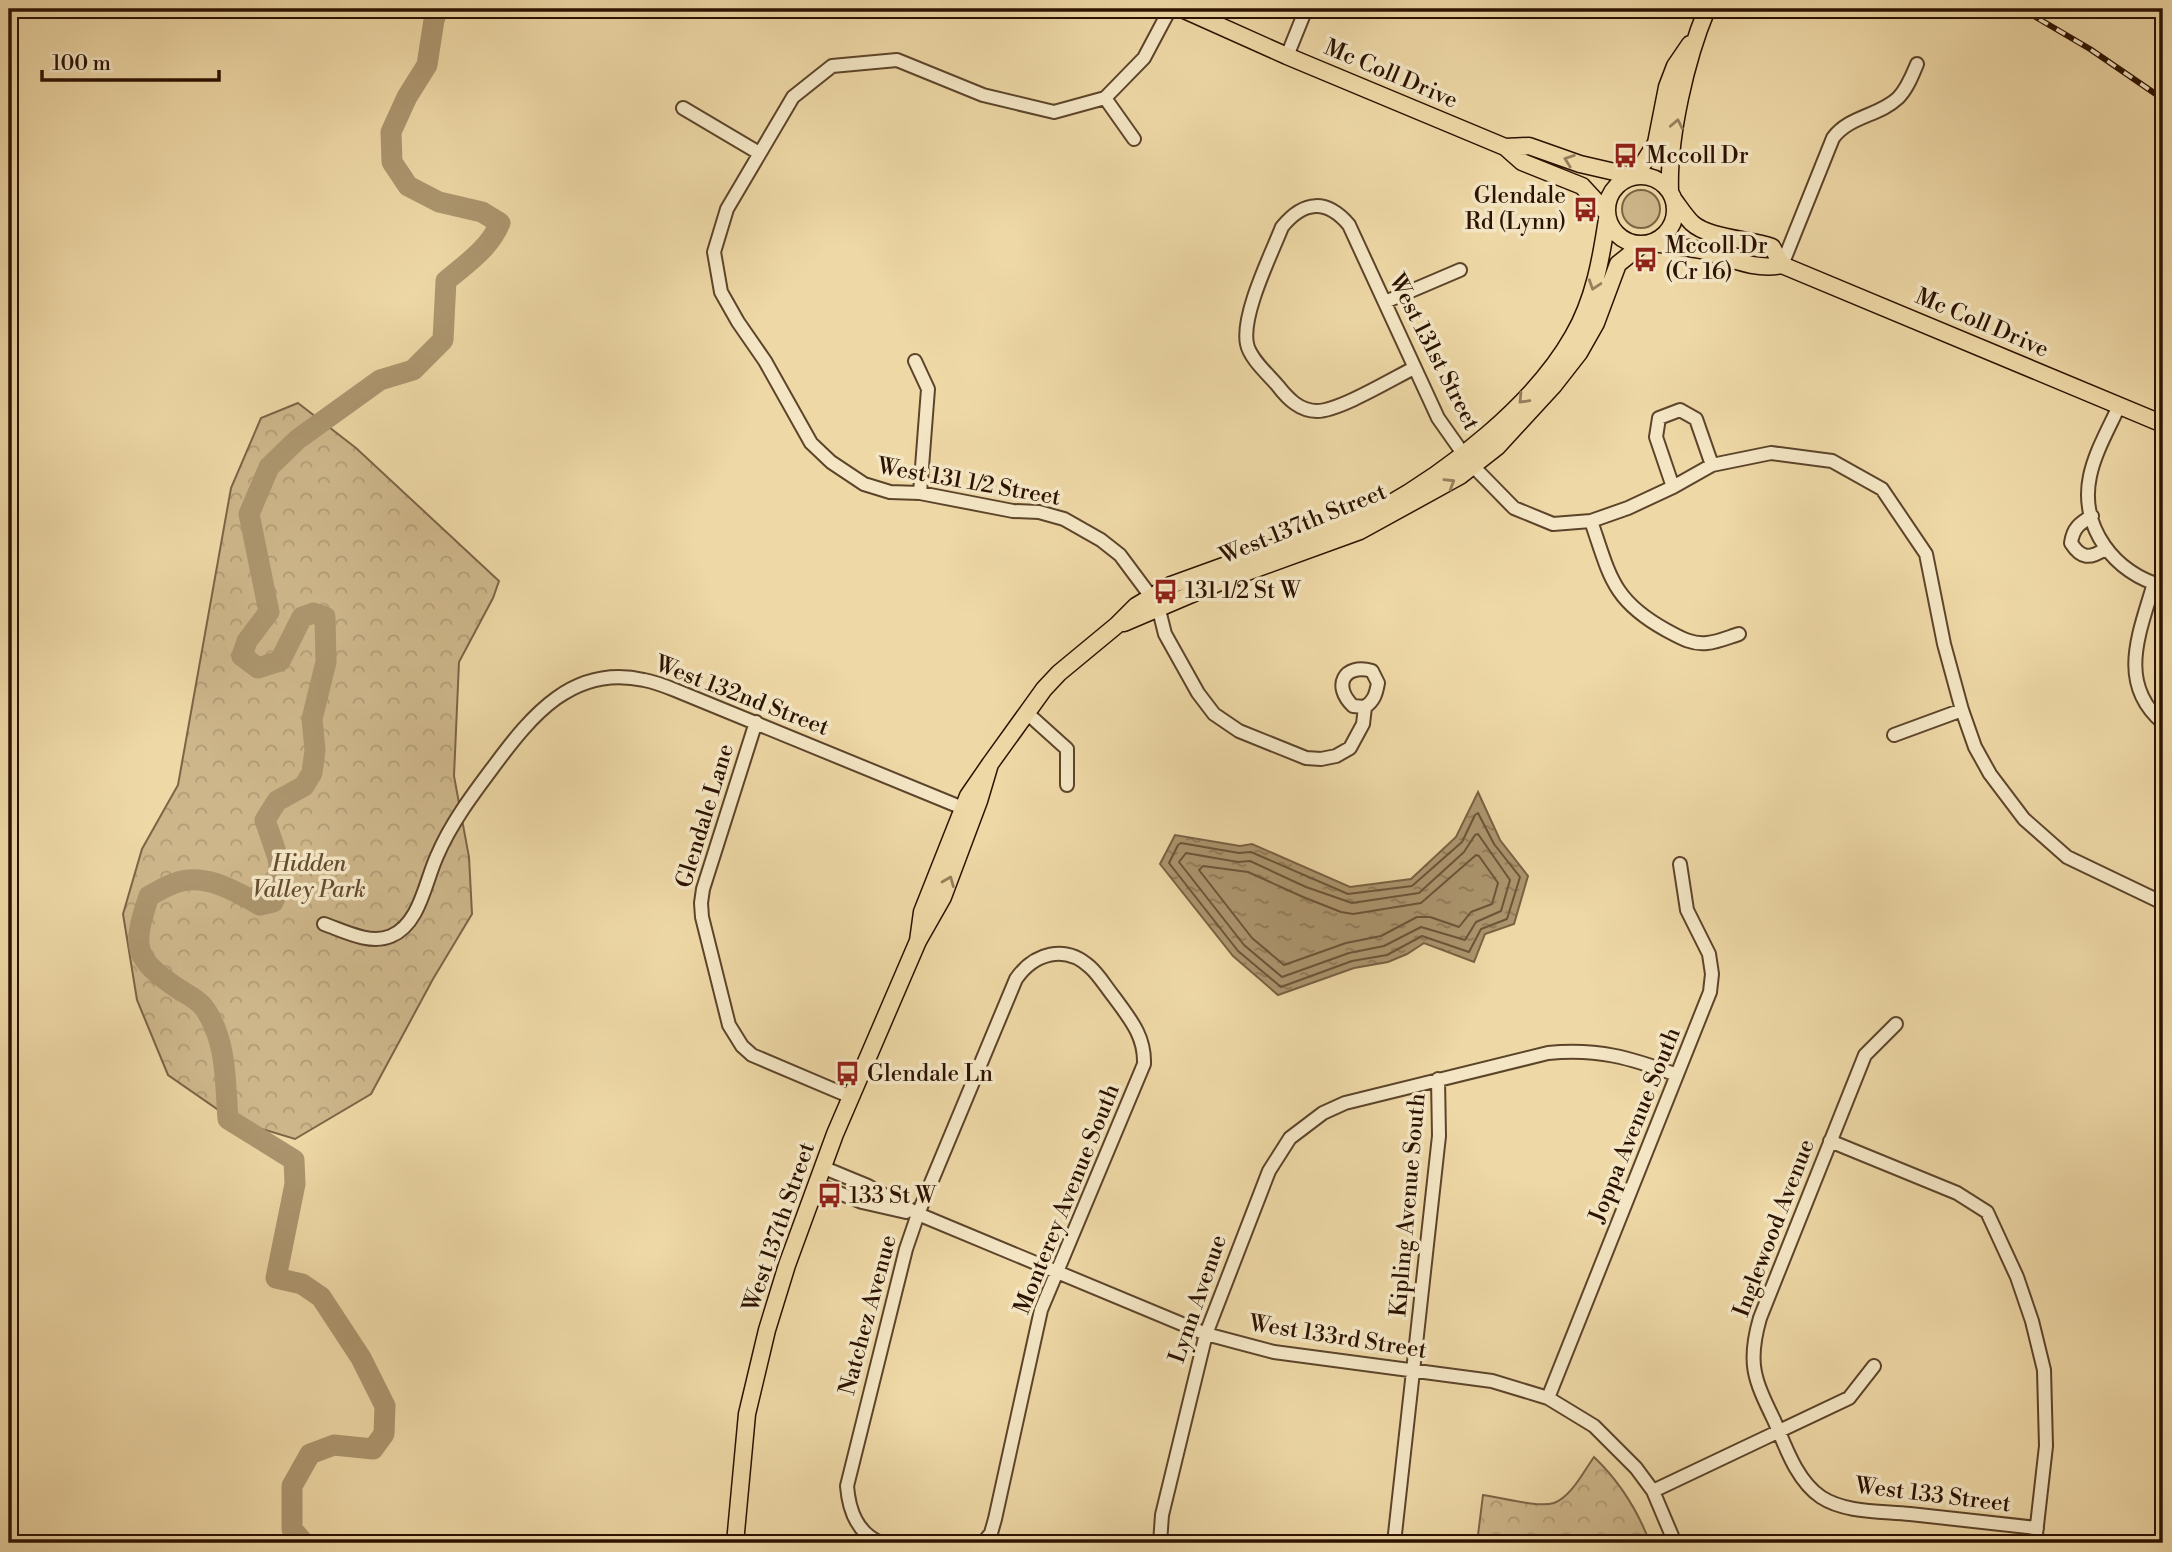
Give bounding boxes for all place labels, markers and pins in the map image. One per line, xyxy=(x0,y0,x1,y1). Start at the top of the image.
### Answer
bus stop icon: Mccoll Dr xyxy=(1612,142,1640,170)
place label: Mccoll Dr xyxy=(1646,142,1749,170)
place label: Glendale Rd (Lynn) xyxy=(1465,182,1566,236)
bus stop icon: Glendale Rd (Lynn) xyxy=(1572,195,1600,223)
place label: Mccoll Dr (Cr 16) xyxy=(1665,232,1768,286)
bus stop icon: Mccoll Dr (Cr 16) xyxy=(1631,245,1659,273)
bus stop icon: 131 1/2 St W xyxy=(1151,577,1179,605)
place label: 131 1/2 St W xyxy=(1185,577,1302,605)
bus stop icon: Glendale Ln xyxy=(833,1060,861,1088)
place label: Glendale Ln xyxy=(867,1060,993,1088)
bus stop icon: 133 St W xyxy=(815,1182,843,1210)
place label: 133 St W xyxy=(849,1182,937,1210)

